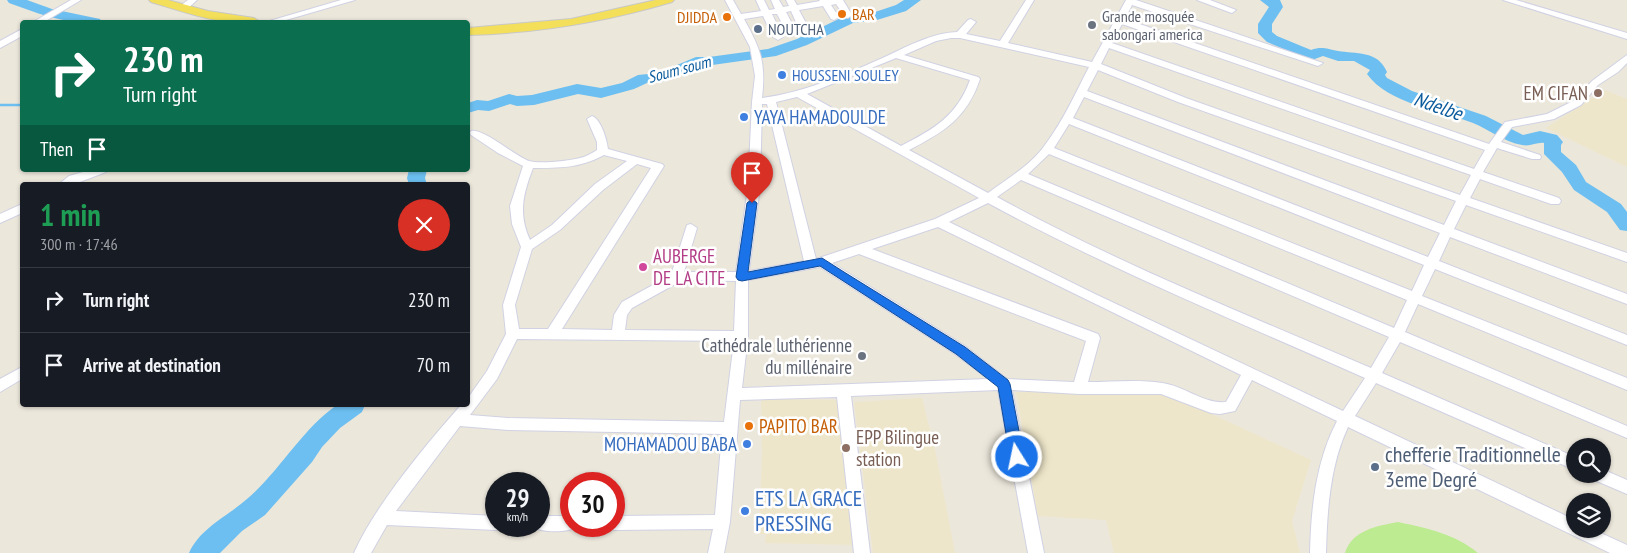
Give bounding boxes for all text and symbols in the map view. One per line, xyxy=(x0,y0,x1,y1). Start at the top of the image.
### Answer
place label: BAR xyxy=(852,4,875,24)
place label: Grande mosquée sabongari america xyxy=(1102,6,1203,44)
place label: DJIDDA xyxy=(677,7,717,27)
marker: BAR xyxy=(836,8,848,20)
marker: DJIDDA xyxy=(721,11,733,23)
place label: NOUTCHA xyxy=(768,19,824,39)
marker: Grande mosquée sabongari america xyxy=(1086,19,1098,31)
marker: NOUTCHA xyxy=(752,23,764,35)
text: 230 m xyxy=(123,36,204,82)
icon: right xyxy=(40,40,105,105)
water label: Soum soum xyxy=(645,51,714,87)
place label: HOUSSENI SOULEY xyxy=(792,65,899,85)
marker: HOUSSENI SOULEY xyxy=(776,69,788,81)
text: Turn right xyxy=(123,80,197,108)
place label: EM CIFAN xyxy=(1524,81,1588,105)
water label: Ndelbe xyxy=(1410,86,1467,127)
marker: EM CIFAN xyxy=(1592,87,1604,99)
place label: YAYA HAMADOULDE xyxy=(754,105,886,129)
marker: YAYA HAMADOULDE xyxy=(738,111,750,123)
icon: arrive xyxy=(83,135,111,163)
text: Then xyxy=(40,137,73,161)
pin xyxy=(731,152,773,203)
icon: arrive xyxy=(738,159,766,187)
text: 1 min xyxy=(40,195,101,234)
button: close xyxy=(398,199,450,251)
text: 300 m · 17:46 xyxy=(40,234,118,254)
place label: AUBERGE DE LA CITE xyxy=(653,244,725,290)
marker: AUBERGE DE LA CITE xyxy=(637,261,649,273)
icon: right xyxy=(40,286,68,314)
text: Turn right xyxy=(83,288,149,312)
text: 230 m xyxy=(408,288,450,312)
place label: Cathédrale luthérienne du millénaire xyxy=(701,333,852,379)
marker: Cathédrale luthérienne du millénaire xyxy=(856,350,868,362)
icon: arrive xyxy=(40,351,68,379)
text: Arrive at destination xyxy=(83,353,221,377)
text: 70 m xyxy=(417,353,450,377)
place label: PAPITO BAR xyxy=(759,414,838,438)
marker: PAPITO BAR xyxy=(743,420,755,432)
place label: EPP Bilingue station xyxy=(856,425,939,471)
position arrow xyxy=(990,430,1042,482)
place label: MOHAMADOU BABA xyxy=(604,432,737,456)
marker: MOHAMADOU BABA xyxy=(741,438,753,450)
map controls xyxy=(1566,438,1611,538)
button: search xyxy=(1566,438,1611,483)
place label: chefferie Traditionnelle 3eme Degré xyxy=(1385,440,1561,493)
marker: EPP Bilingue station xyxy=(840,442,852,454)
marker: chefferie Traditionnelle 3eme Degré xyxy=(1369,461,1381,473)
speed limit sign: 30 xyxy=(560,472,625,537)
text: 29 xyxy=(506,482,529,514)
place label: ETS LA GRACE PRESSING xyxy=(755,484,862,537)
button: layers xyxy=(1566,493,1611,538)
marker: ETS LA GRACE PRESSING xyxy=(739,505,751,517)
text: km/h xyxy=(507,509,528,524)

